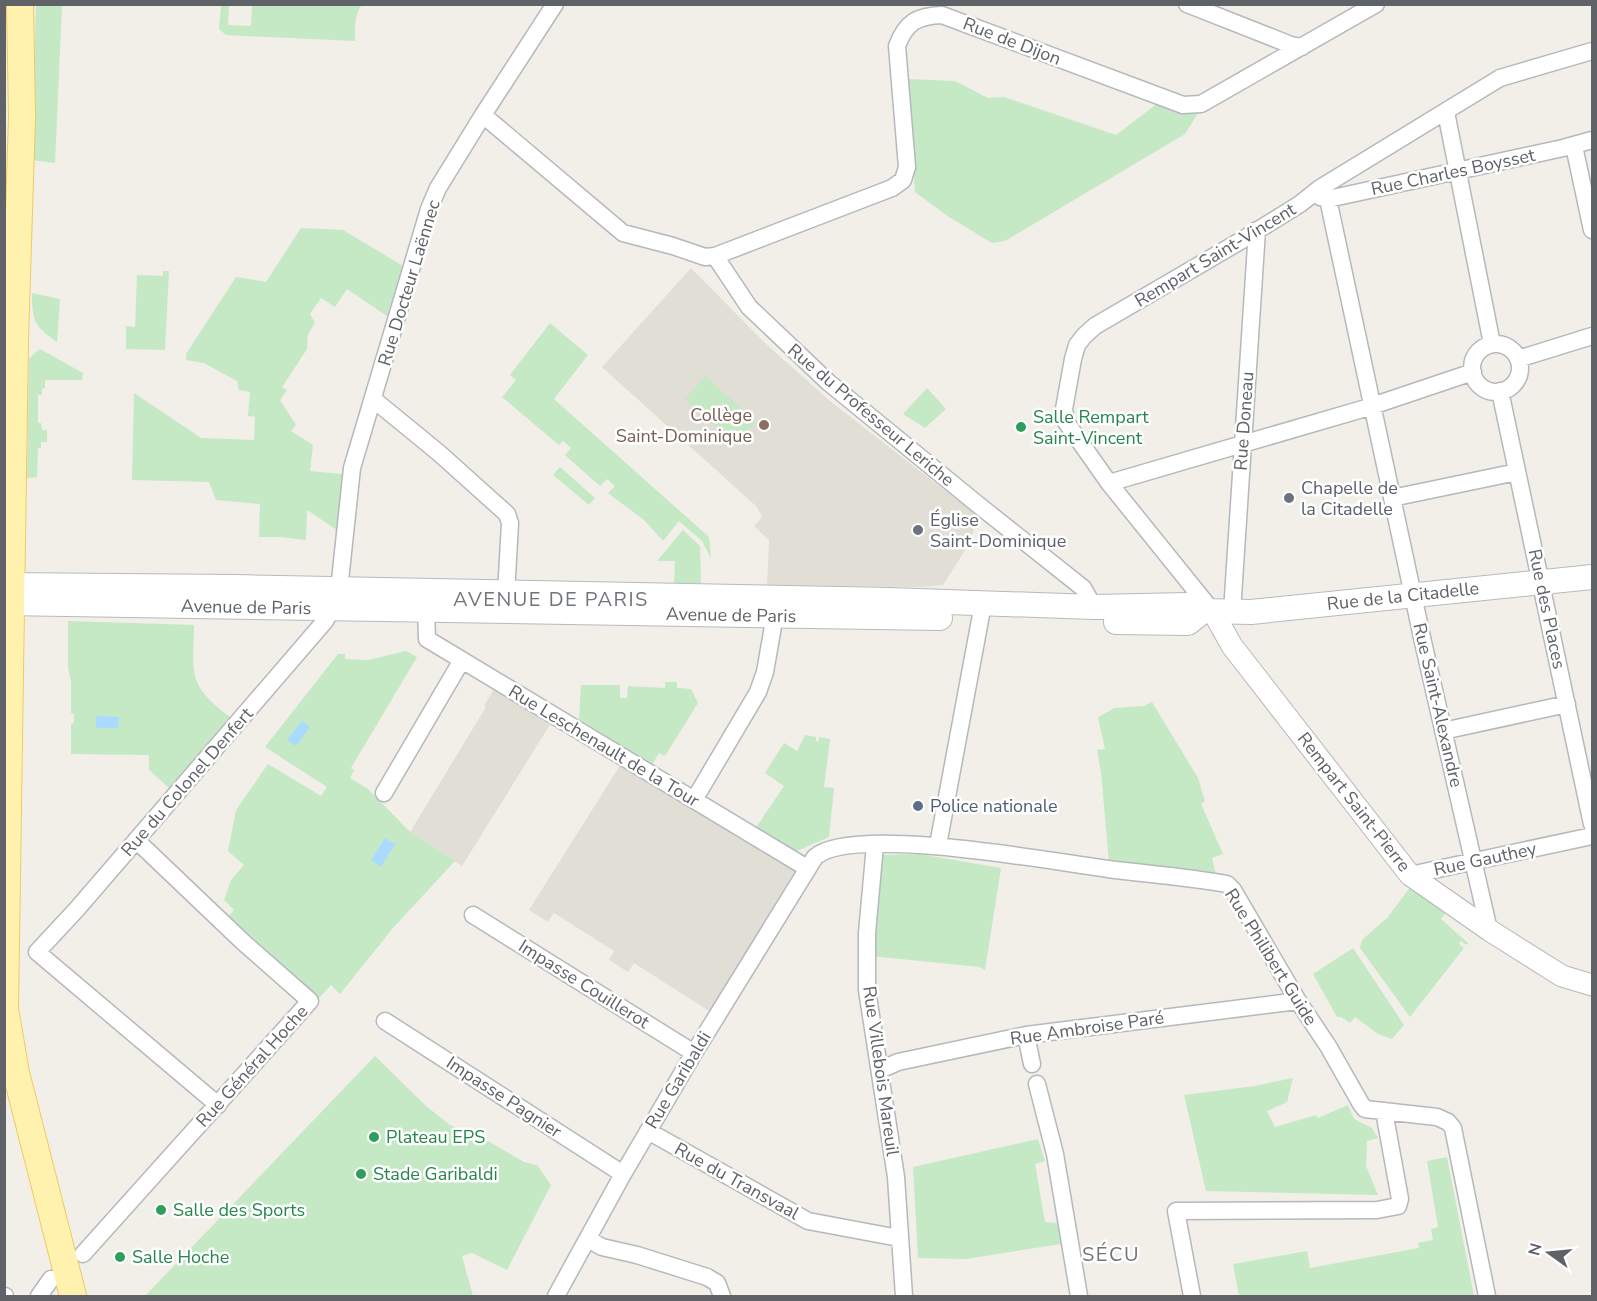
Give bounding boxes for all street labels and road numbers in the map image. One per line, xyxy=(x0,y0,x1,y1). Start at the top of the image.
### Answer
street label: Rue de Dijon xyxy=(960,11,1064,71)
street label: Rue Charles Boysset xyxy=(1369,143,1538,201)
street label: Rue Docteur Laënnec xyxy=(372,197,446,369)
street label: Rempart Saint-Vincent xyxy=(1130,197,1300,313)
street label: Rue du Professeur Leriche xyxy=(783,338,959,492)
street label: Rue Doneau xyxy=(1229,371,1259,471)
street label: Rue des Places xyxy=(1523,547,1571,671)
street label: Rue de la Citadelle xyxy=(1326,576,1480,616)
street label: Avenue de Paris xyxy=(181,594,311,620)
street label: Avenue de Paris xyxy=(666,602,796,628)
street label: Rue Saint-Alexandre xyxy=(1407,620,1469,790)
street label: Rue Leschenault de la Tour xyxy=(504,679,704,813)
street label: Rue du Colonel Denfert xyxy=(116,702,259,861)
street label: Rempart Saint-Pierre xyxy=(1292,727,1416,877)
street label: Rue Gauthey xyxy=(1431,836,1539,882)
street label: Rue Philibert Guide xyxy=(1219,884,1323,1030)
street label: Impasse Couillerot xyxy=(514,934,655,1034)
street label: Rue Villebois Mareuil xyxy=(857,984,905,1158)
street label: Rue Général Hoche xyxy=(191,1000,313,1132)
street label: Rue Ambroise Paré xyxy=(1009,1005,1165,1051)
street label: Rue Garibaldi xyxy=(640,1027,716,1133)
street label: Impasse Pagnier xyxy=(442,1051,567,1144)
street label: Rue du Transvaal xyxy=(670,1137,804,1226)

